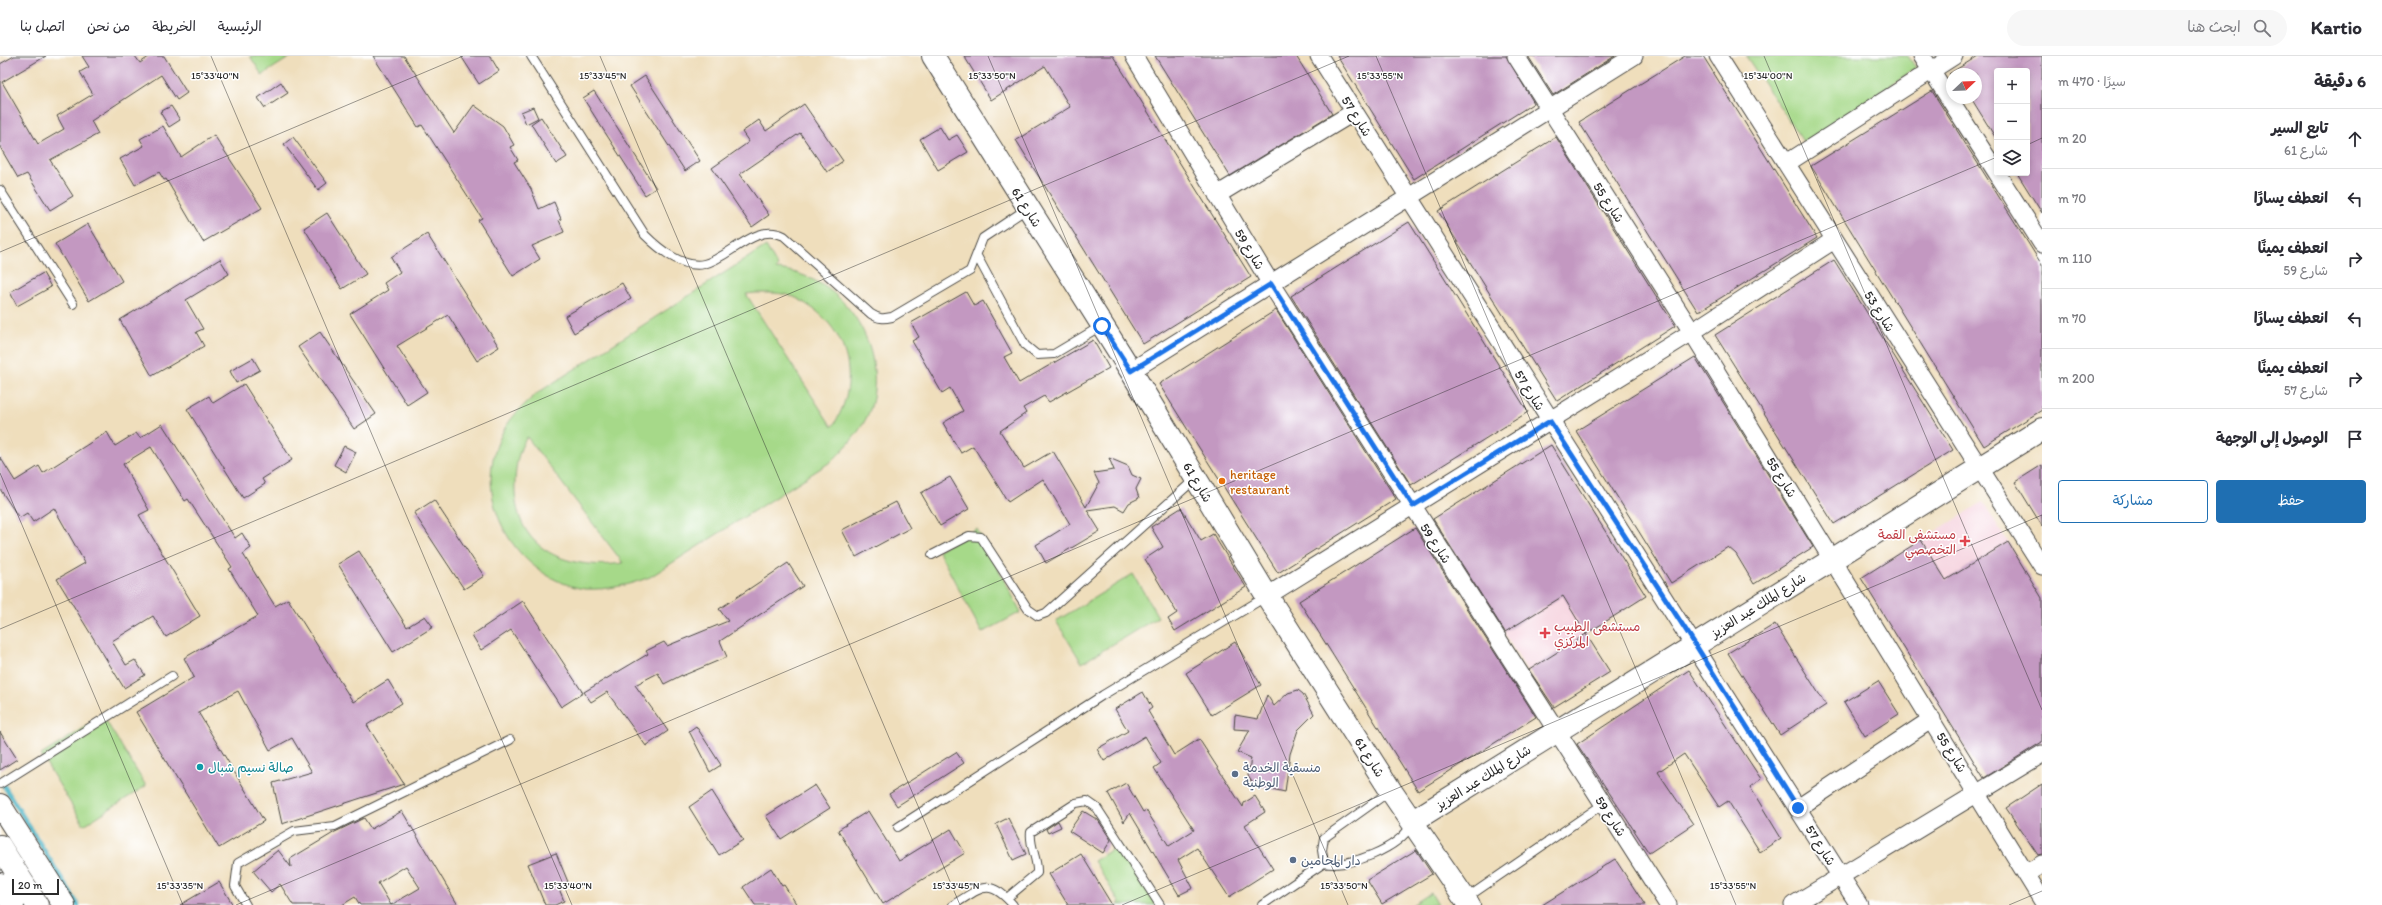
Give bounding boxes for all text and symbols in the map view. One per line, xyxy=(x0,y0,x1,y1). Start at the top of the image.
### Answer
search box xyxy=(2007,10,2287,46)
text: Kartio xyxy=(2311,16,2362,39)
icon: search xyxy=(2251,17,2273,39)
text: اتصل بنا xyxy=(20,18,65,35)
text: من نحن xyxy=(87,18,130,35)
text: الخريطة xyxy=(152,18,196,35)
text: الرئيسية xyxy=(218,18,262,35)
text: ابحث هنا xyxy=(2187,18,2241,36)
north arrow xyxy=(1946,68,1982,104)
map controls xyxy=(1994,68,2030,176)
button: + xyxy=(1994,68,2030,104)
text: 15°33'40"N xyxy=(191,69,239,82)
text: 15°33'45"N xyxy=(579,69,627,82)
text: 15°33'50"N xyxy=(968,69,1016,82)
text: 15°33'55"N xyxy=(1357,69,1404,82)
text: 15°34'00"N xyxy=(1744,69,1793,82)
text: 6 دقيقة xyxy=(2314,71,2366,91)
text: سيرًا · 470 m xyxy=(2058,74,2126,89)
street label: شارع 57 xyxy=(1337,93,1375,140)
button: − xyxy=(1994,104,2030,140)
text: تابع السير xyxy=(2271,119,2328,137)
icon: ahead xyxy=(2344,128,2366,150)
text: 20 m xyxy=(2058,131,2087,146)
button: layers xyxy=(1994,140,2030,176)
text: شارع 61 xyxy=(2284,143,2328,158)
street label: شارع 55 xyxy=(1588,179,1627,226)
street label: شارع 61 xyxy=(1007,185,1045,231)
icon: left xyxy=(2344,188,2366,210)
text: انعطف يسارًا xyxy=(2254,189,2328,207)
text: 70 m xyxy=(2058,191,2086,206)
street label: شارع 59 xyxy=(1230,226,1268,273)
text: انعطف يمينًا xyxy=(2258,239,2328,257)
icon: right xyxy=(2344,248,2366,270)
text: 110 m xyxy=(2058,251,2092,266)
text: شارع 59 xyxy=(2283,263,2328,278)
street label: شارع 53 xyxy=(1860,288,1898,335)
icon: left xyxy=(2344,308,2366,330)
text: انعطف يسارًا xyxy=(2254,309,2328,327)
text: 70 m xyxy=(2058,311,2086,326)
route start xyxy=(1093,317,1111,335)
text: انعطف يمينًا xyxy=(2258,359,2328,377)
street label: شارع 57 xyxy=(1510,367,1548,414)
icon: right xyxy=(2344,368,2366,390)
text: 200 m xyxy=(2058,371,2095,386)
text: شارع 57 xyxy=(2284,383,2328,398)
icon: arrive xyxy=(2344,428,2366,450)
text: الوصول إلى الوجهة xyxy=(2216,429,2328,447)
street label: شارع 55 xyxy=(1762,454,1800,501)
street label: شارع 61 xyxy=(1178,460,1215,506)
place label: heritage restaurant xyxy=(1230,467,1290,497)
marker: heritage restaurant xyxy=(1217,476,1227,486)
button: مشاركة xyxy=(2058,480,2208,523)
button: حفظ xyxy=(2216,480,2366,523)
street label: شارع 59 xyxy=(1415,520,1454,567)
place label: مستشفى القمة التخصصي xyxy=(1878,527,1956,561)
marker: مستشفى القمة التخصصي xyxy=(1959,535,1971,547)
street label: شارع الملك عبد العزيز xyxy=(1707,570,1810,643)
place label: مستشفى الطبيب المركزي xyxy=(1554,619,1640,651)
marker: مستشفى الطبيب المركزي xyxy=(1539,627,1551,639)
street label: شارع 55 xyxy=(1932,729,1970,776)
street label: شارع 61 xyxy=(1350,735,1388,781)
street label: شارع الملك عبد العزيز xyxy=(1432,742,1535,815)
place label: صالة نسيم شبال xyxy=(208,760,294,778)
place label: منسقية الخدمة الوطنية xyxy=(1243,760,1321,791)
marker: صالة نسيم شبال xyxy=(195,762,205,772)
marker: منسقية الخدمة الوطنية xyxy=(1230,769,1240,779)
street label: شارع 59 xyxy=(1590,793,1629,840)
route end xyxy=(1789,799,1807,817)
street label: شارع 57 xyxy=(1801,822,1839,869)
place label: دار المحامين xyxy=(1301,853,1361,869)
marker: دار المحامين xyxy=(1288,855,1298,865)
scale bar xyxy=(12,877,59,896)
text: 20 m xyxy=(18,879,42,892)
text: 15°33'35"N xyxy=(157,879,204,892)
text: 15°33'40"N xyxy=(544,879,592,892)
text: 15°33'45"N xyxy=(932,879,980,892)
text: 15°33'50"N xyxy=(1320,879,1368,892)
text: 15°33'55"N xyxy=(1710,879,1757,892)

